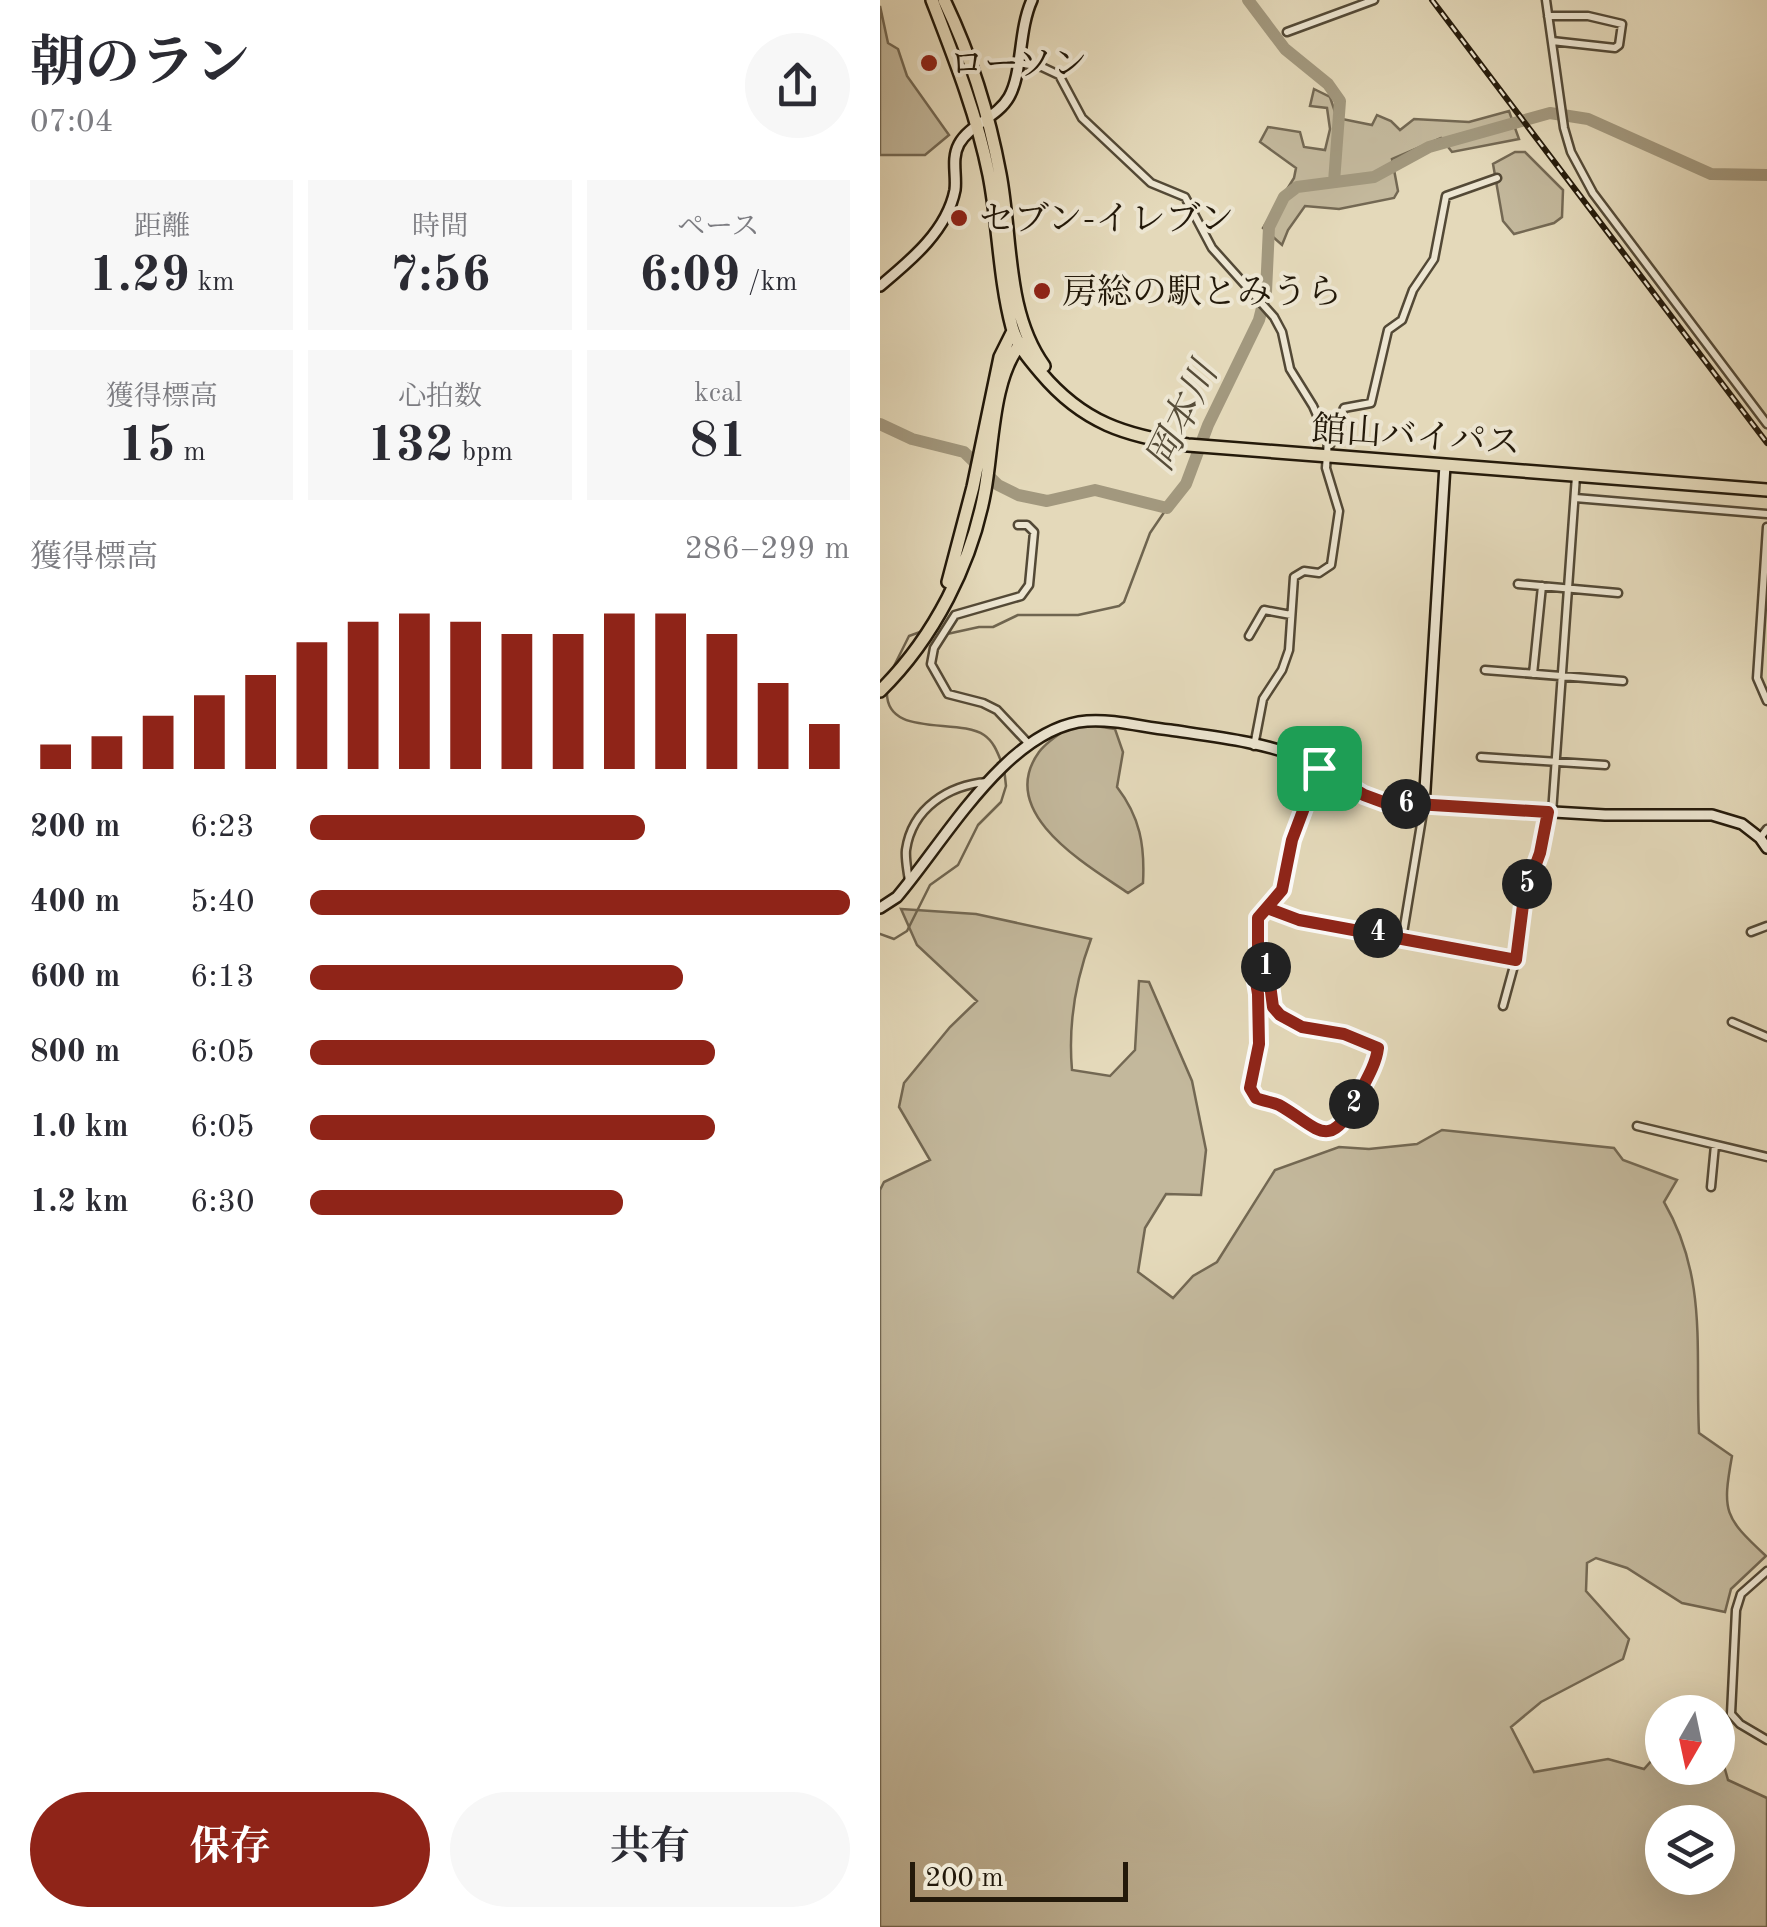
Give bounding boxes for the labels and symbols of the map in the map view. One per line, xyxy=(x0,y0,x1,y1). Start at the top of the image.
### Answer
place label: ローソン xyxy=(949,48,1088,83)
marker: ローソン xyxy=(918,52,940,74)
place label: セブン-イレブン xyxy=(979,201,1234,238)
marker: セブン-イレブン xyxy=(948,207,970,229)
place label: 房総の駅とみうら xyxy=(1062,273,1342,311)
marker: 房総の駅とみうら xyxy=(1031,280,1053,302)
water label: 岡本川 xyxy=(1139,353,1228,477)
street label: 館山バイパス xyxy=(1310,410,1522,462)
pin xyxy=(1277,726,1362,811)
pin: 6 xyxy=(1381,779,1431,829)
pin: 5 xyxy=(1502,859,1552,909)
pin: 4 xyxy=(1353,908,1403,958)
pin: 1 xyxy=(1241,942,1291,992)
pin: 2 xyxy=(1329,1079,1379,1129)
north arrow xyxy=(1645,1695,1735,1785)
scale bar xyxy=(910,1857,1128,1902)

